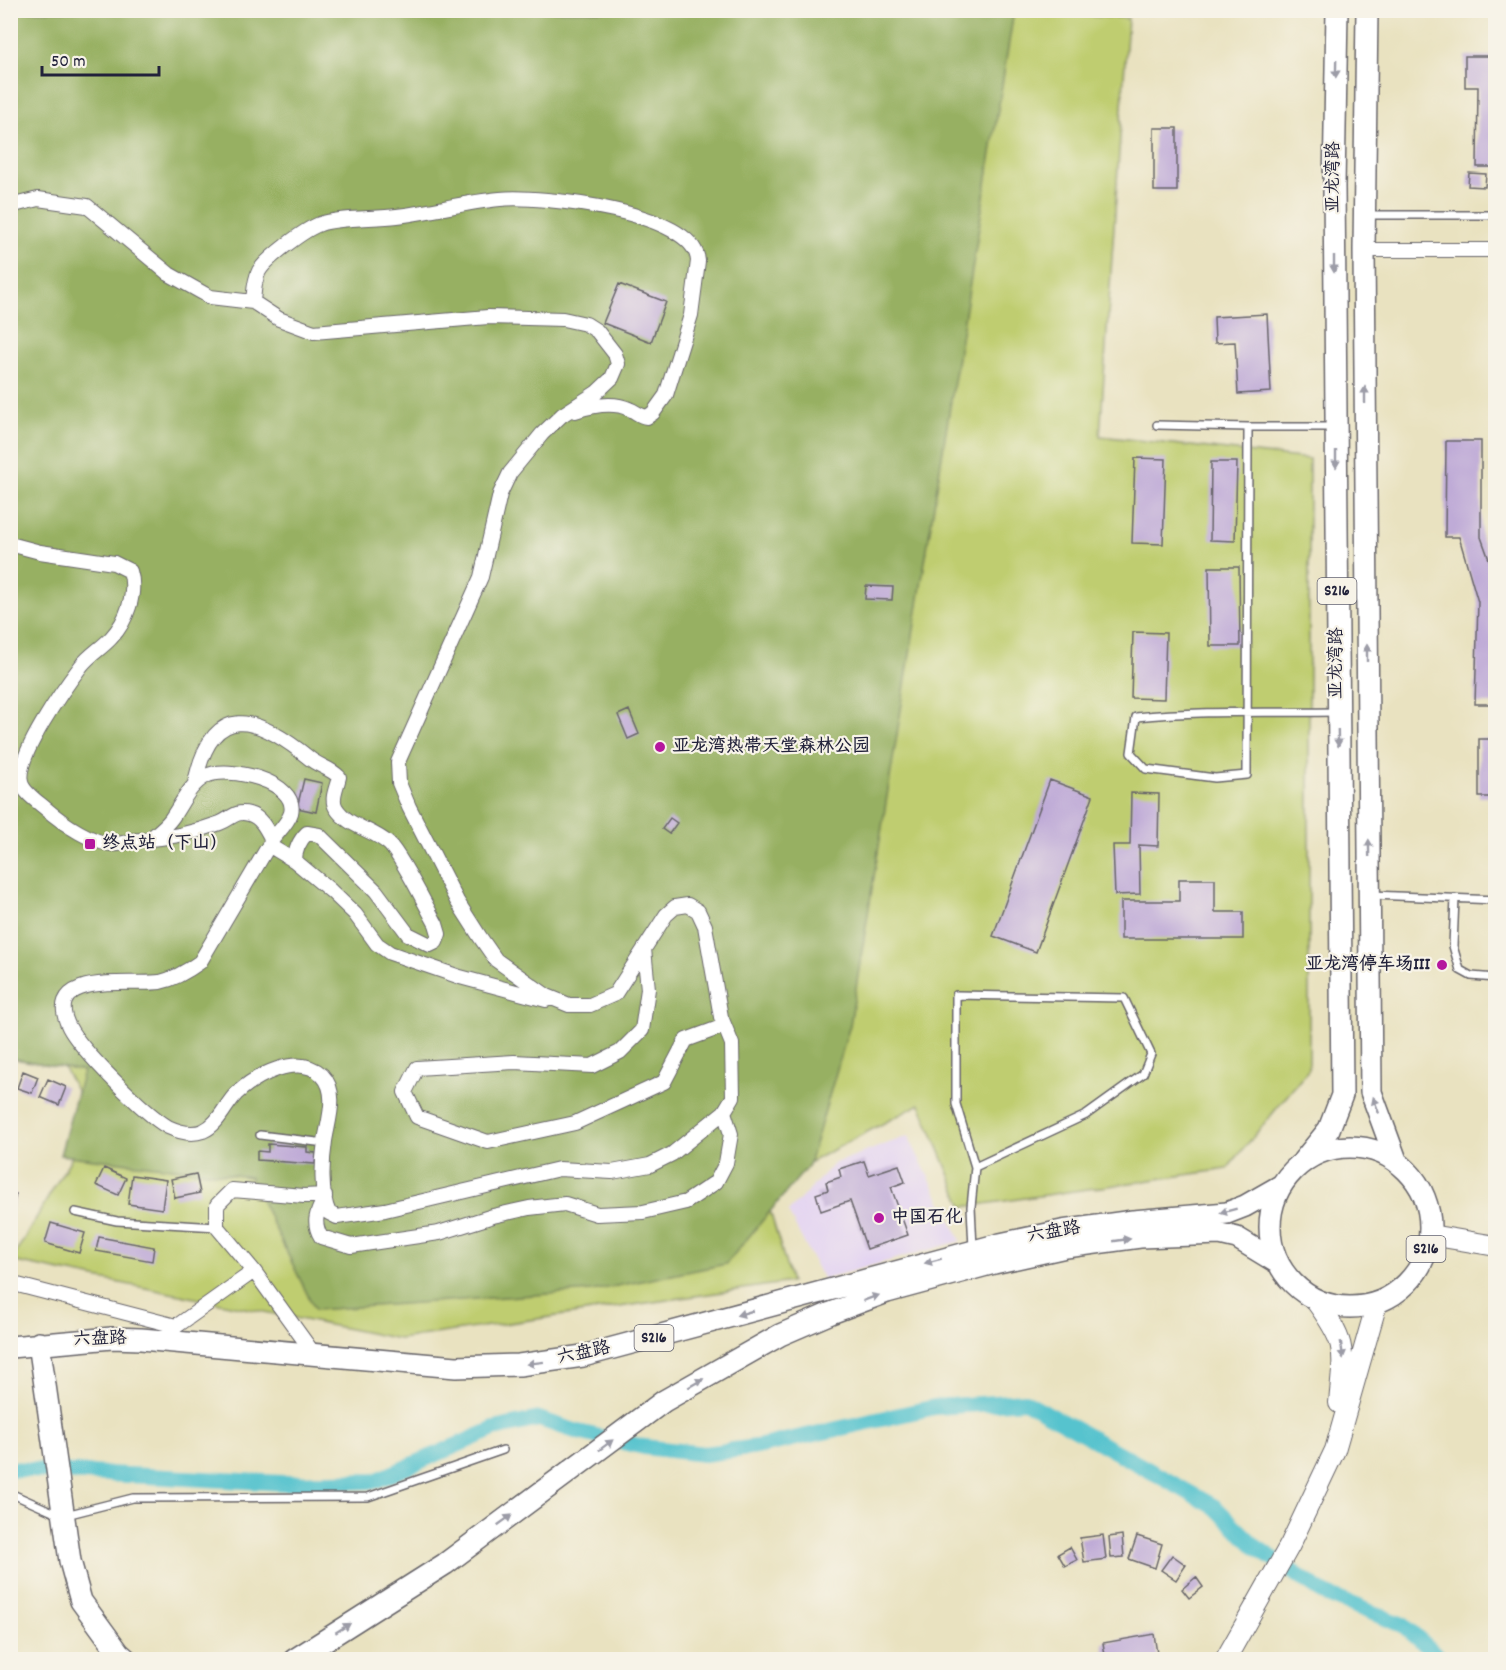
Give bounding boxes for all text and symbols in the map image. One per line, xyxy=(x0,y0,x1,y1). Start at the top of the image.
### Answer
scale bar xyxy=(42,39,159,77)
text: 50 m xyxy=(51,50,86,75)
one-way arrow xyxy=(1331,59,1341,78)
street label: 亚龙湾路 xyxy=(1322,141,1347,213)
one-way arrow xyxy=(1330,254,1339,273)
one-way arrow xyxy=(1360,386,1370,405)
one-way arrow xyxy=(1331,449,1341,468)
road number: S216 xyxy=(1318,578,1356,604)
street label: 亚龙湾路 xyxy=(1325,627,1350,699)
one-way arrow xyxy=(1362,644,1372,663)
one-way arrow xyxy=(1333,728,1343,747)
place label: 亚龙湾热带天堂森林公园 xyxy=(672,735,870,760)
marker: 亚龙湾热带天堂森林公园 xyxy=(653,740,667,754)
place label: 终点站（下山） xyxy=(102,832,228,857)
marker: 终点站（下山） xyxy=(83,837,97,851)
one-way arrow xyxy=(1364,839,1374,858)
place label: 亚龙湾停车场III xyxy=(1305,953,1430,978)
marker: 亚龙湾停车场III xyxy=(1435,958,1449,972)
one-way arrow xyxy=(1371,1096,1380,1114)
place label: 中国石化 xyxy=(891,1206,963,1231)
one-way arrow xyxy=(1219,1207,1237,1217)
marker: 中国石化 xyxy=(872,1211,886,1225)
street label: 六盘路 xyxy=(1025,1216,1083,1250)
one-way arrow xyxy=(1113,1235,1132,1244)
road number: S216 xyxy=(1406,1236,1446,1262)
one-way arrow xyxy=(924,1256,942,1266)
one-way arrow xyxy=(863,1293,881,1303)
one-way arrow xyxy=(736,1309,754,1318)
road number: S216 xyxy=(634,1325,674,1351)
street label: 六盘路 xyxy=(73,1327,127,1353)
street label: 六盘路 xyxy=(555,1336,613,1372)
one-way arrow xyxy=(1337,1341,1346,1360)
one-way arrow xyxy=(526,1358,545,1368)
one-way arrow xyxy=(688,1378,705,1388)
one-way arrow xyxy=(598,1440,613,1452)
one-way arrow xyxy=(497,1514,512,1526)
one-way arrow xyxy=(335,1623,351,1634)

